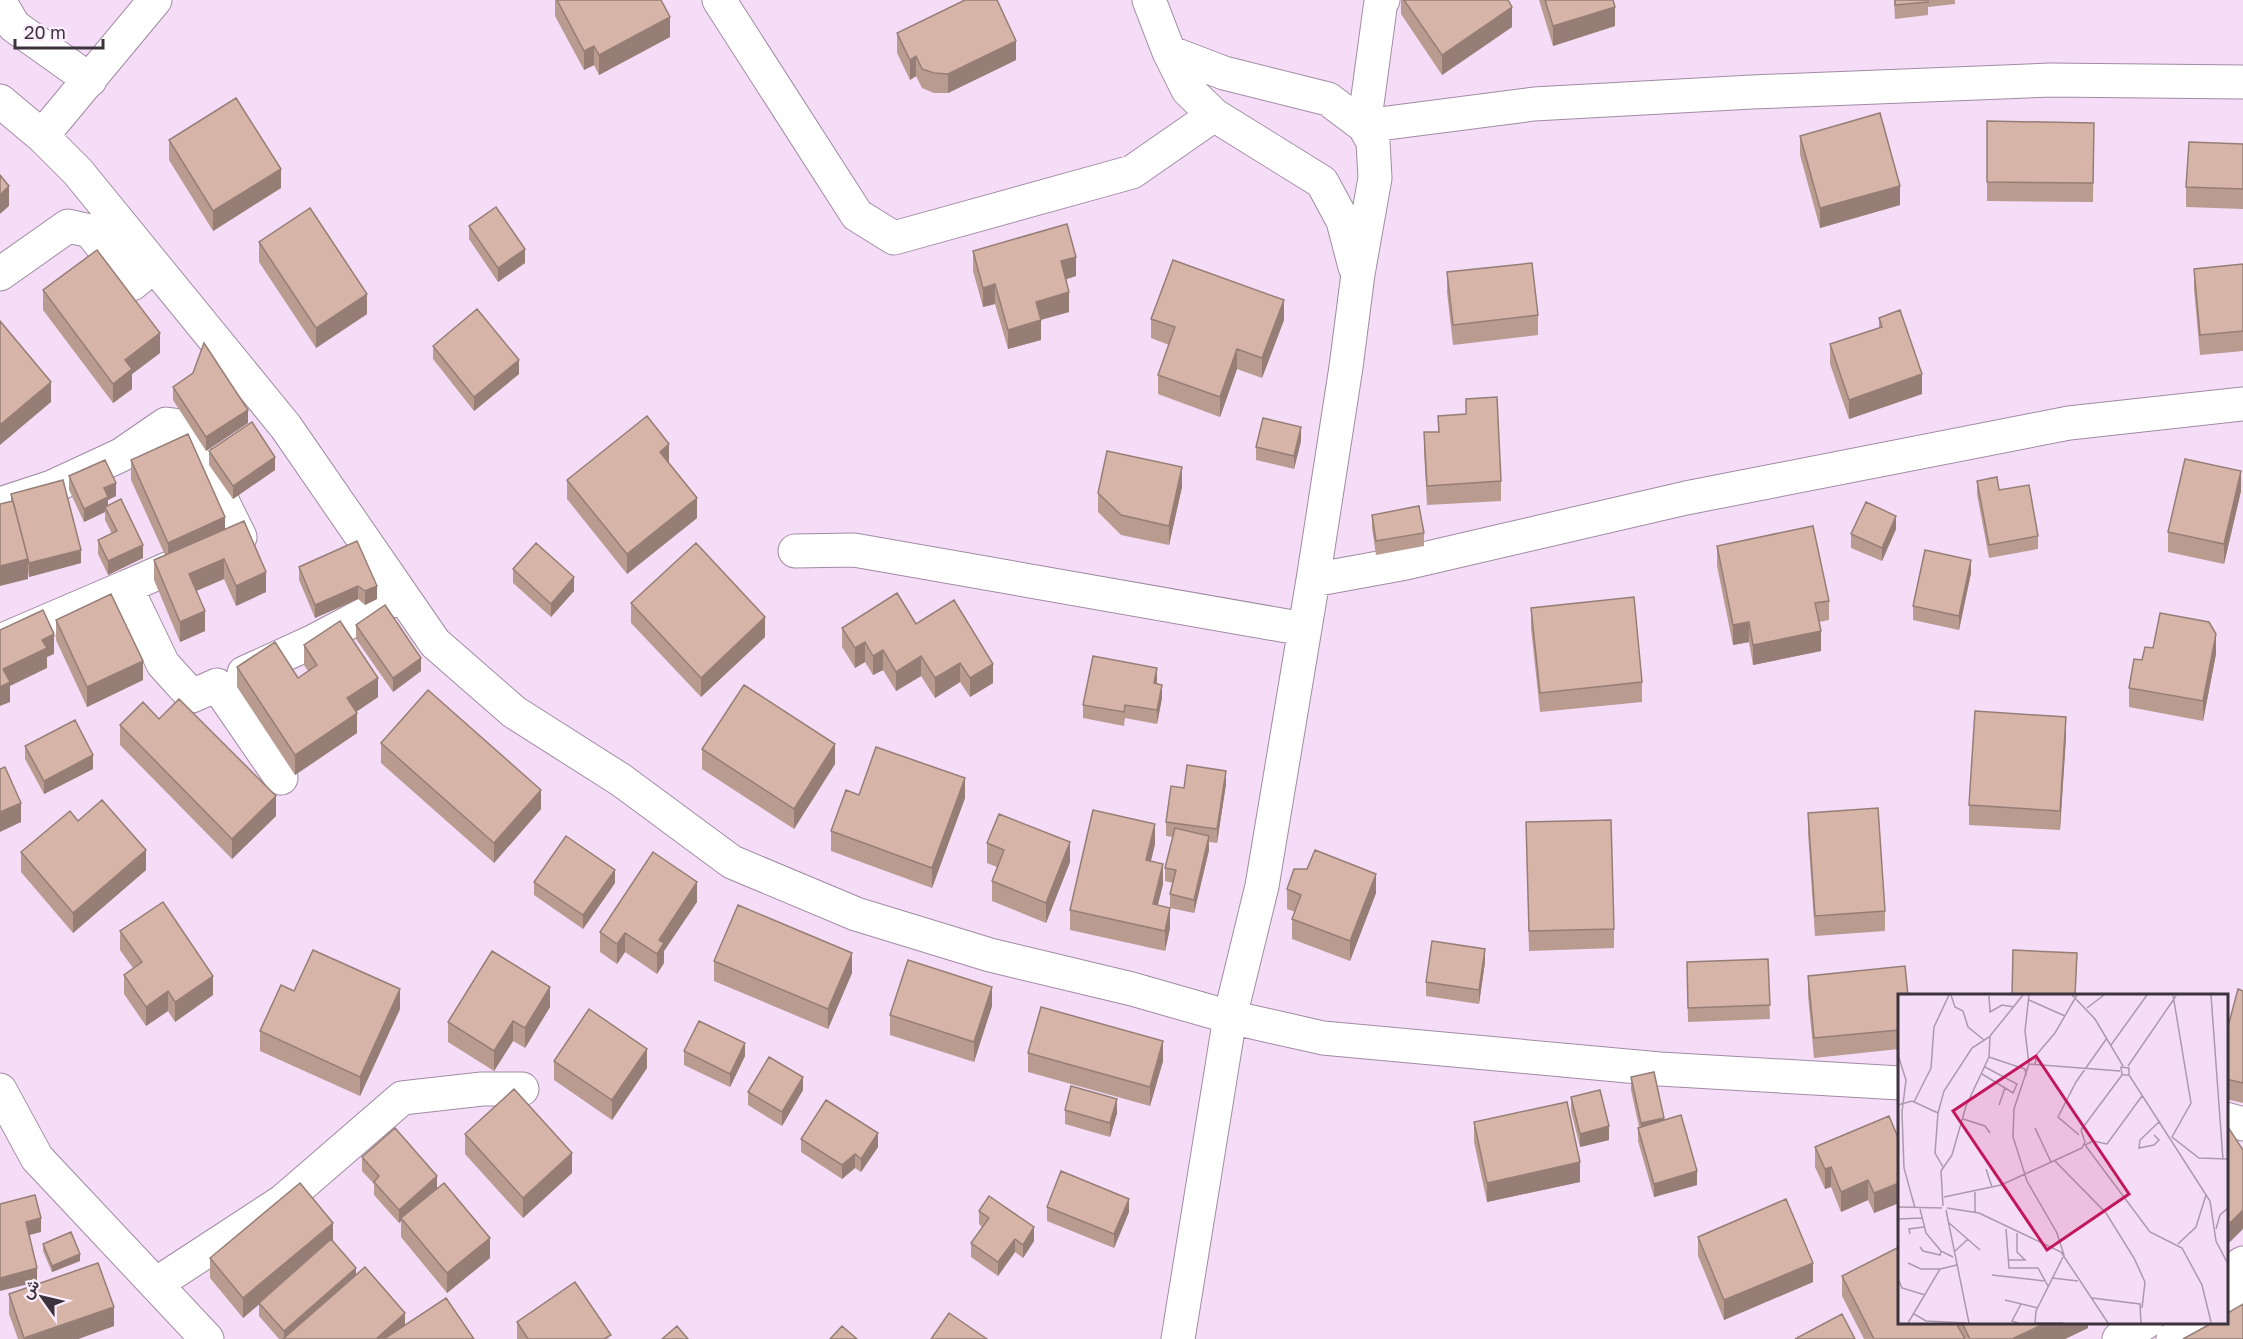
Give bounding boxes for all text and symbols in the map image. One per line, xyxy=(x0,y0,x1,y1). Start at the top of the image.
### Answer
scale bar xyxy=(15,12,104,50)
text: 20 m xyxy=(24,21,66,43)
inset map xyxy=(1898,994,2228,1324)
north arrow xyxy=(12,1267,72,1327)
text: ش xyxy=(16,1275,43,1302)

